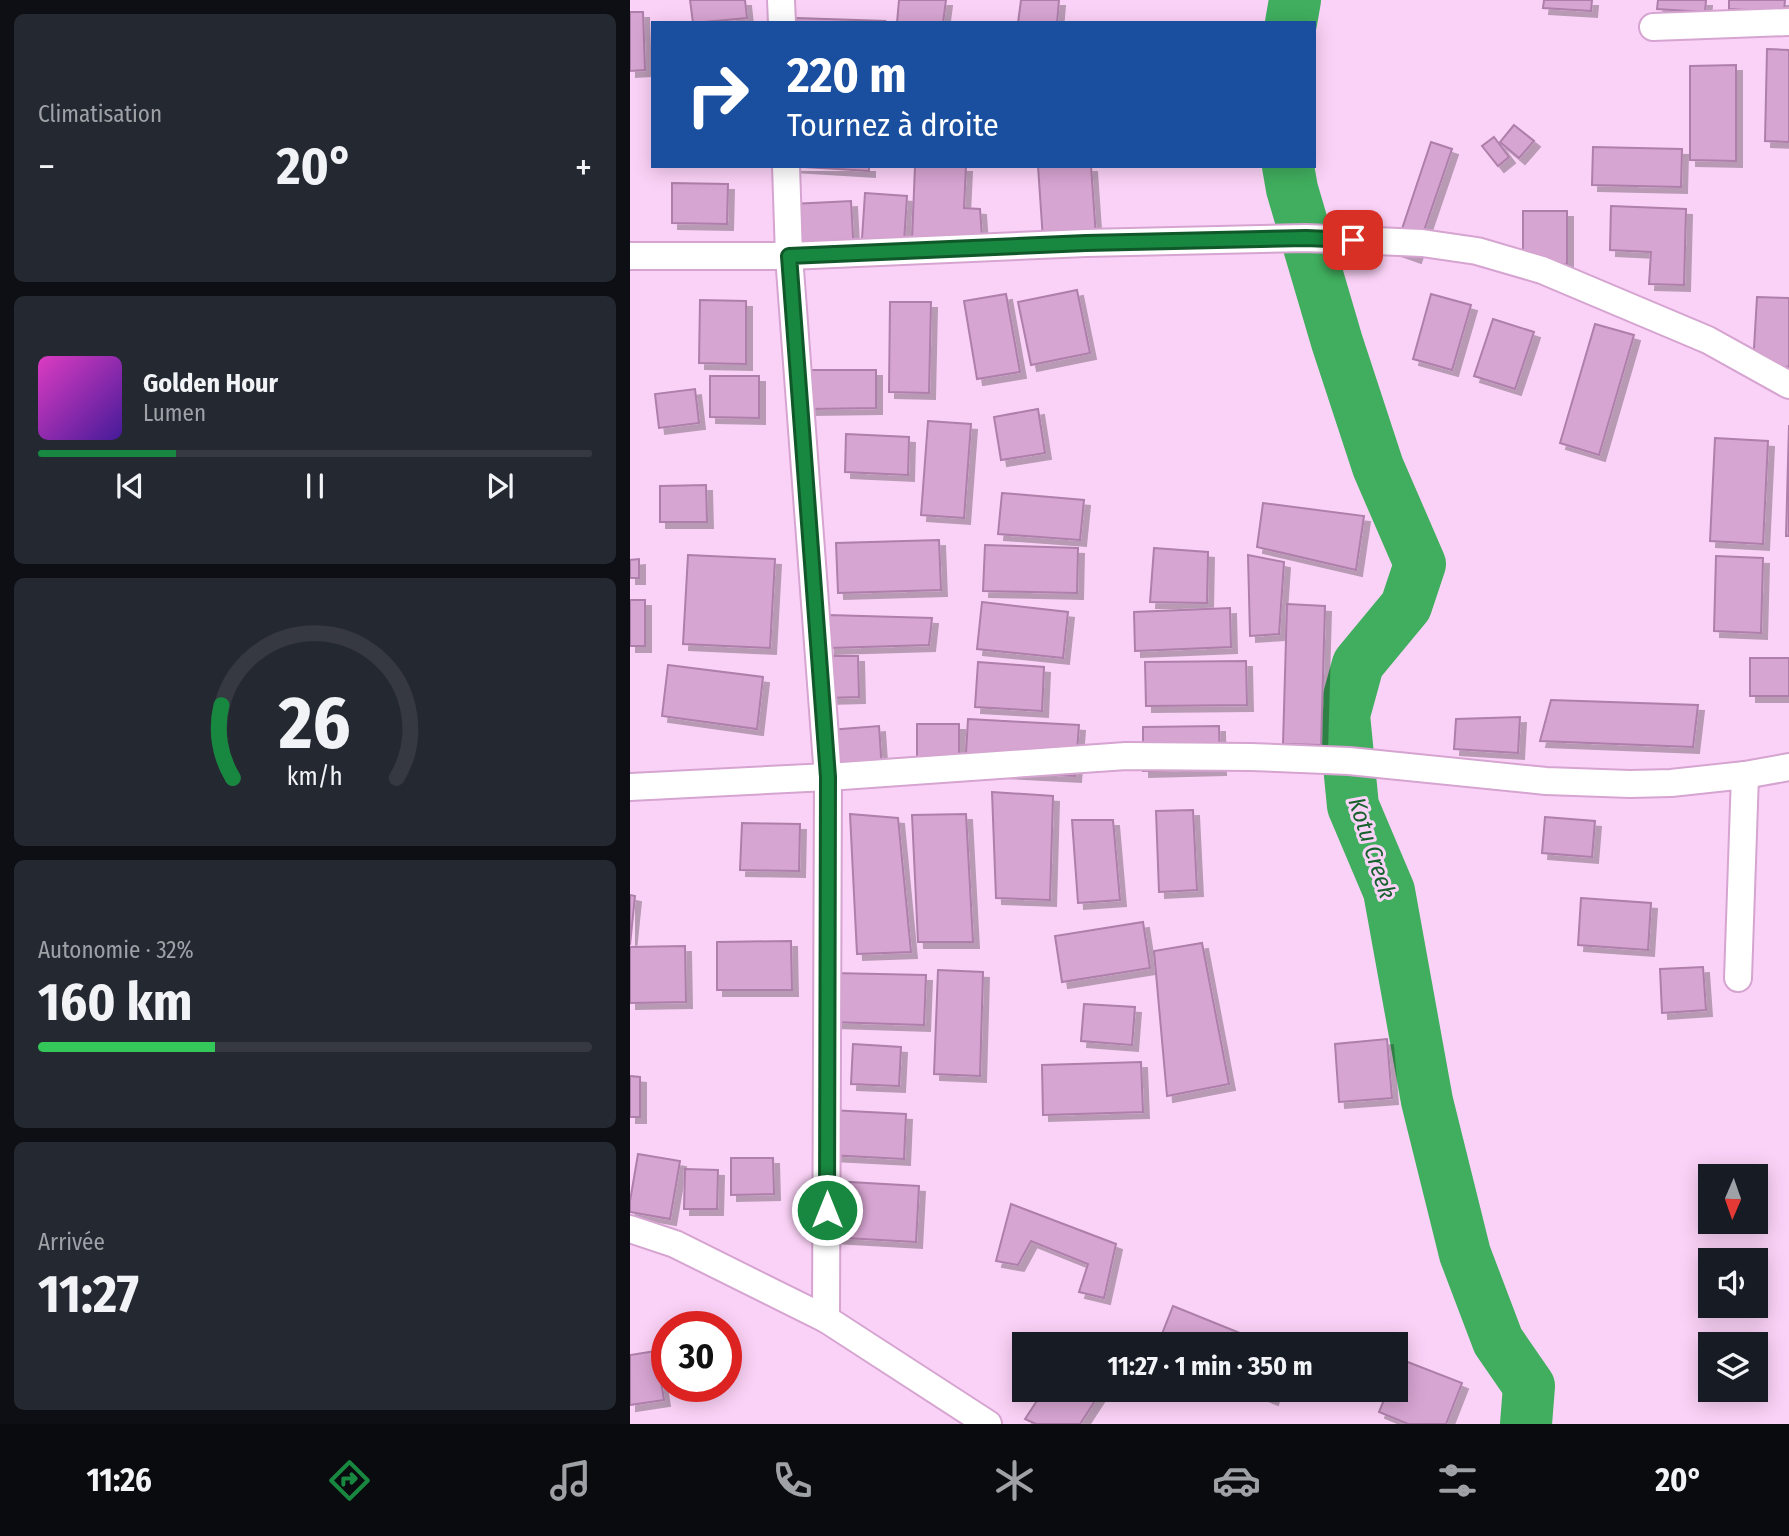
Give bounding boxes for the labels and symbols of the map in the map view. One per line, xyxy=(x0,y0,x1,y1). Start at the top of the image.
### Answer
pin xyxy=(1323,210,1383,270)
water label: Kotu Creek xyxy=(1343,794,1402,902)
north arrow xyxy=(1698,1164,1768,1234)
position arrow xyxy=(790,1173,864,1247)
speed limit sign: 30 xyxy=(651,1311,742,1402)

